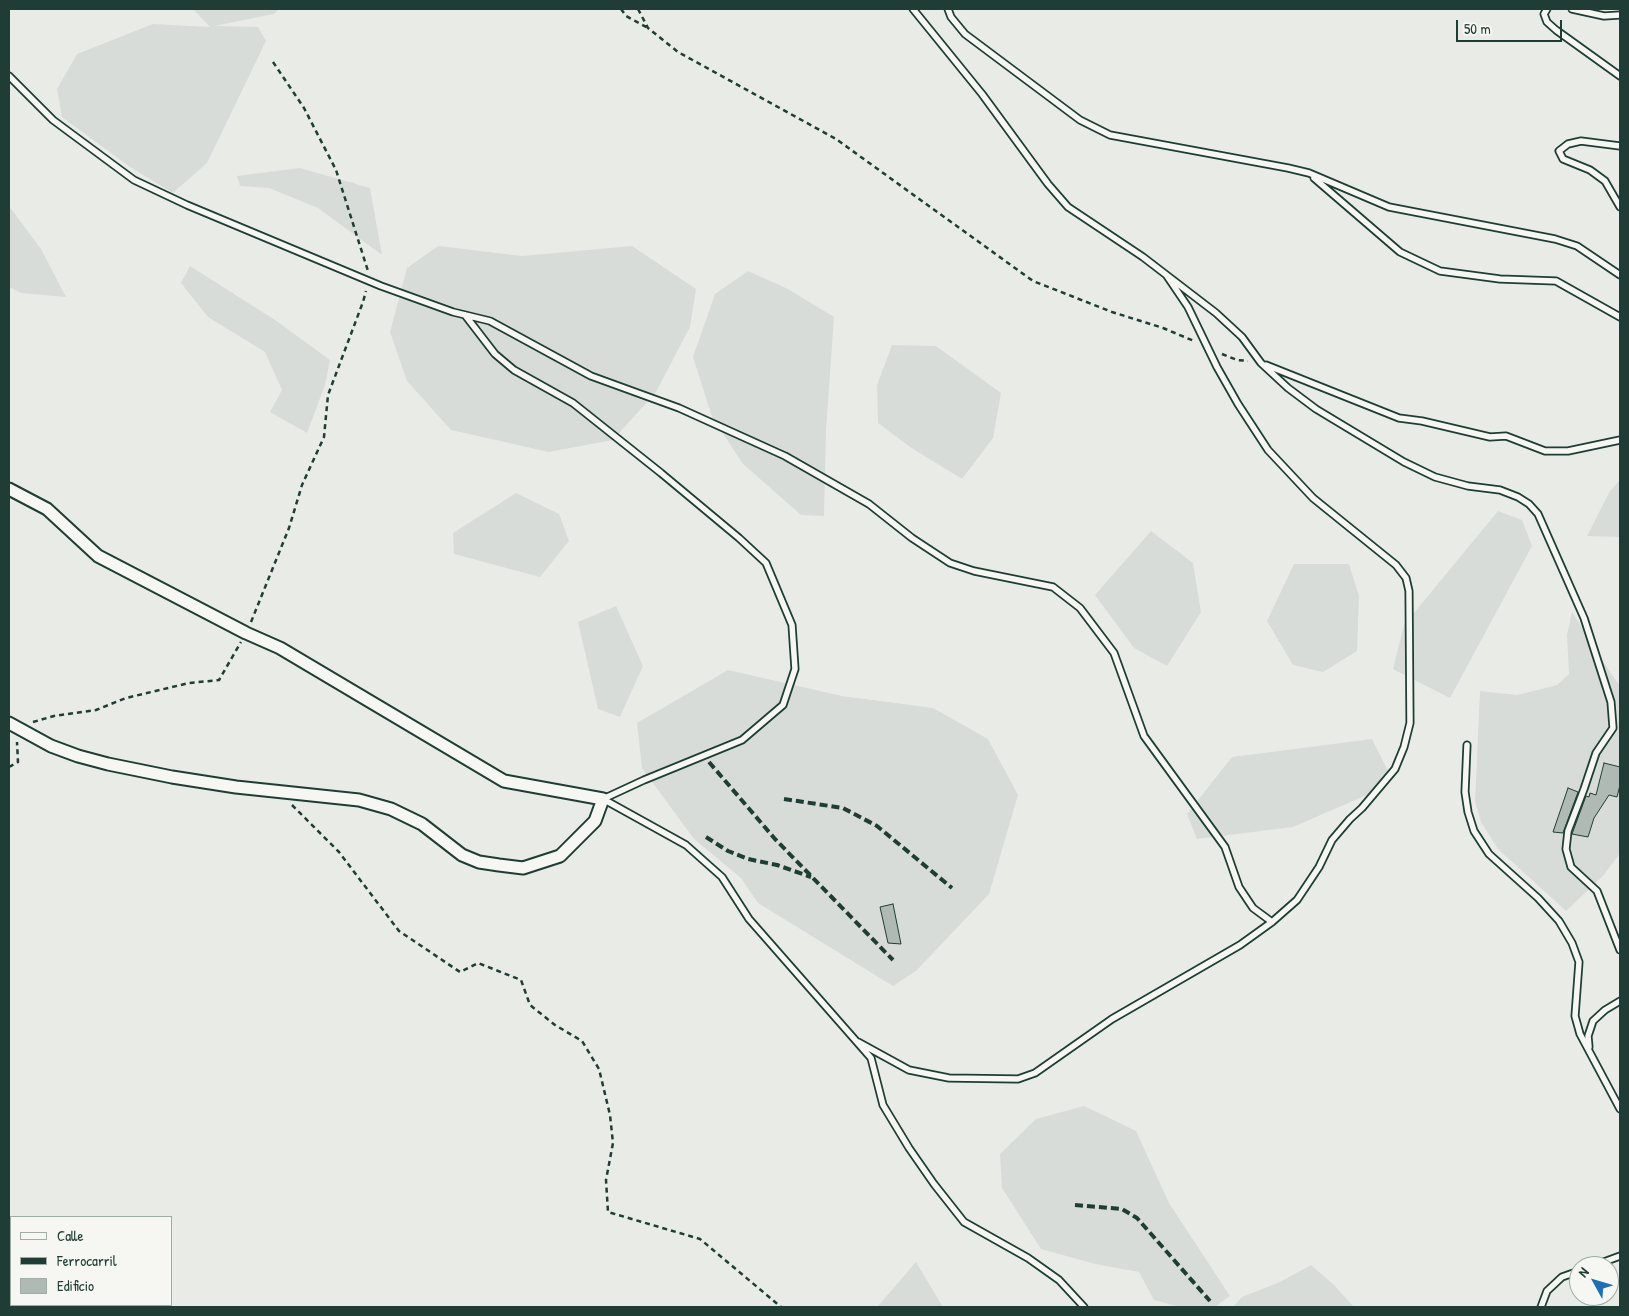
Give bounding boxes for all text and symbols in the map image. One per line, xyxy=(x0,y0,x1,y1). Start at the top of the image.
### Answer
scale bar xyxy=(1459,10,1565,42)
text: 50 m xyxy=(1464,18,1491,39)
legend xyxy=(10,1216,172,1306)
text: Calle xyxy=(57,1225,84,1246)
text: Ferrocarril xyxy=(57,1250,117,1271)
north arrow xyxy=(1569,1256,1619,1306)
text: N xyxy=(1573,1263,1592,1281)
text: Edificio xyxy=(57,1275,94,1296)

